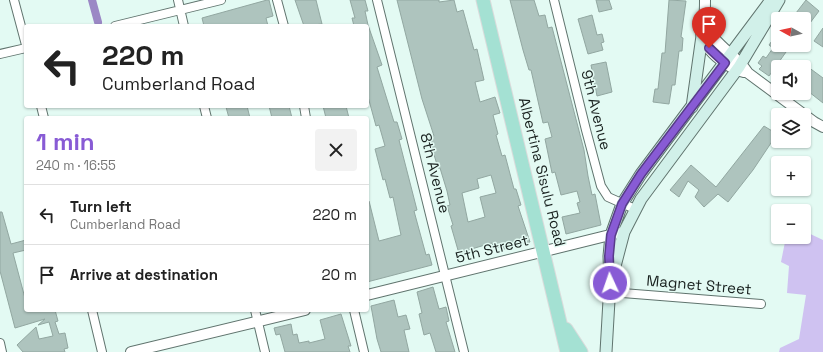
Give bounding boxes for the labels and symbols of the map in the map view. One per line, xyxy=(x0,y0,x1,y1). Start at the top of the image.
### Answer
pin xyxy=(692,7.0,726,48)
north arrow xyxy=(771,12,811,52)
street label: 9th Avenue xyxy=(577,68,616,152)
street label: Albertina Sisulu Road xyxy=(515,95,570,248)
street label: 8th Avenue xyxy=(416,131,455,215)
street label: 5th Street xyxy=(453,230,531,267)
position arrow xyxy=(589,262,631,304)
street label: Magnet Street xyxy=(646,270,752,299)

